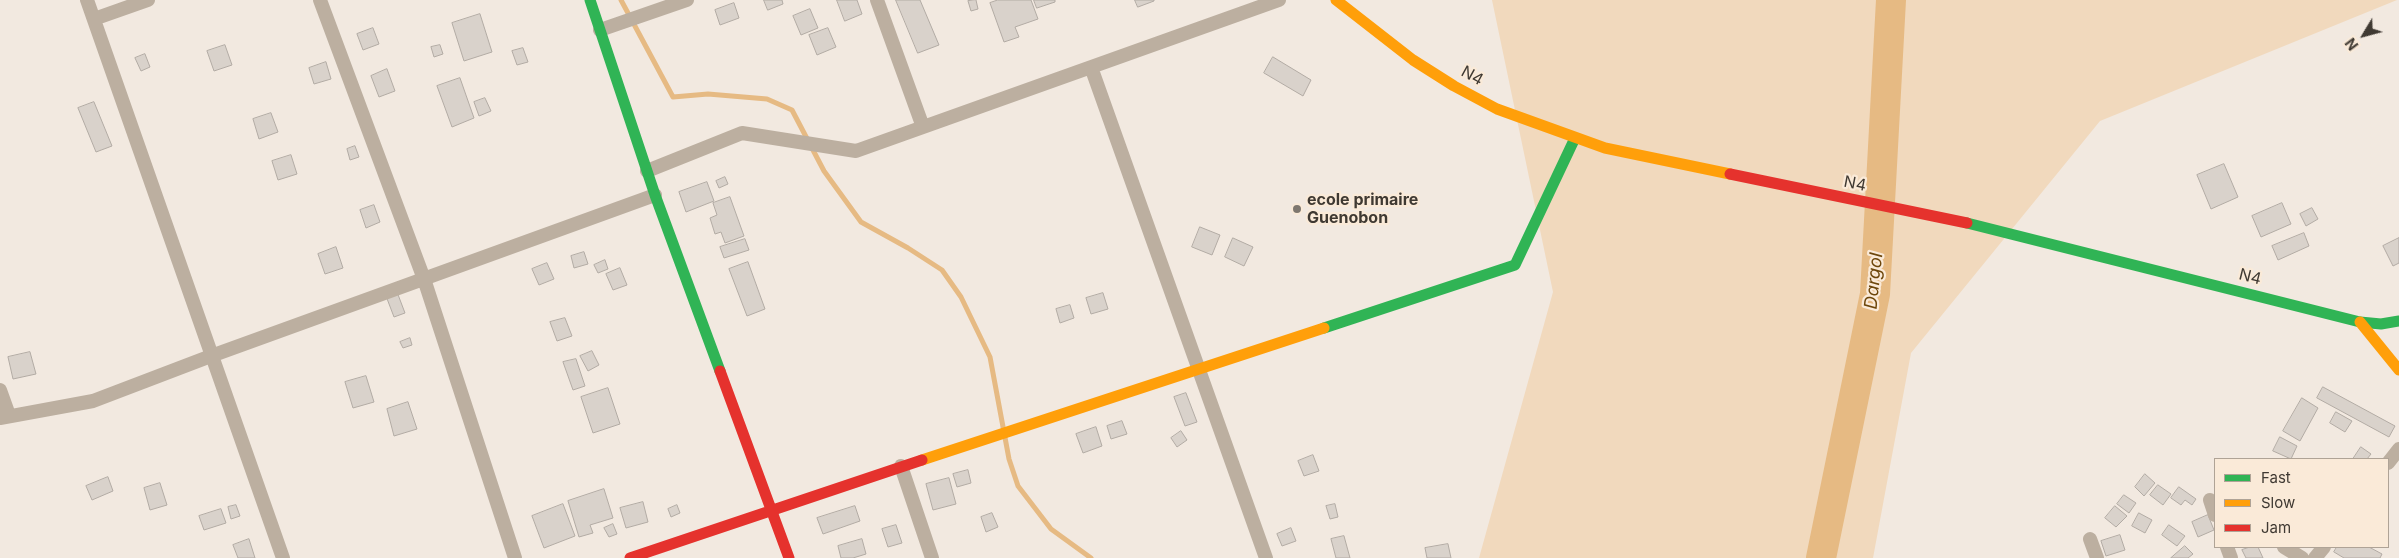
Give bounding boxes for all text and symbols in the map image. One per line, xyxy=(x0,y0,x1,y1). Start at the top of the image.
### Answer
north arrow xyxy=(2339,10,2389,60)
text: N xyxy=(2342,35,2362,54)
street label: N4 xyxy=(1458,62,1486,90)
street label: N4 xyxy=(1842,172,1868,196)
place label: ecole primaire Guenobon xyxy=(1307,190,1418,228)
marker: ecole primaire Guenobon xyxy=(1291,203,1303,215)
water label: Dargol xyxy=(1860,252,1888,310)
street label: N4 xyxy=(2237,265,2263,289)
legend xyxy=(2214,458,2389,548)
text: Fast xyxy=(2261,468,2291,487)
text: Slow xyxy=(2261,493,2295,512)
text: Jam xyxy=(2261,518,2291,537)

